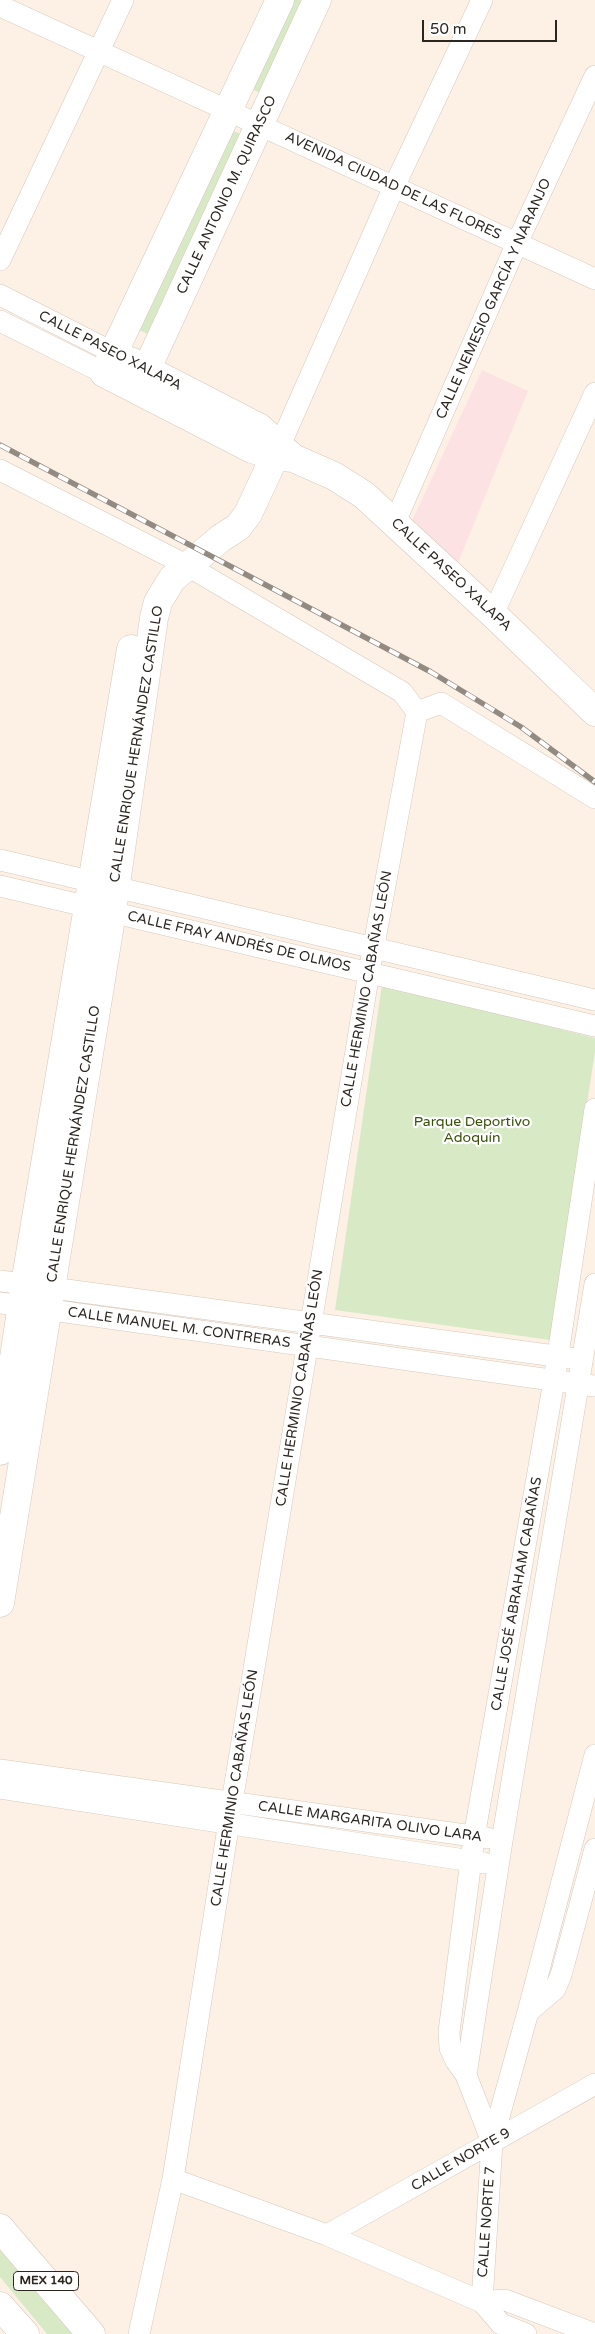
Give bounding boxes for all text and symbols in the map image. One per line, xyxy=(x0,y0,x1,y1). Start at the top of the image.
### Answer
scale bar xyxy=(425,10,560,42)
text: 50 m xyxy=(430,20,467,38)
street label: CALLE ANTONIO M. QUIRASCO xyxy=(174,93,280,297)
street label: AVENIDA CIUDAD DE LAS FLORES xyxy=(282,128,504,244)
street label: CALLE NEMESIO GARCÍA Y NARANJO xyxy=(433,176,555,422)
street label: CALLE PASEO XALAPA xyxy=(36,308,184,394)
street label: CALLE PASEO XALAPA xyxy=(387,515,515,635)
street label: CALLE ENRIQUE HERNÁNDEZ CASTILLO xyxy=(107,604,167,884)
street label: CALLE HERMINIO CABAÑAS LEÓN xyxy=(338,869,396,1109)
street label: CALLE FRAY ANDRÉS DE OLMOS xyxy=(126,908,352,976)
street label: CALLE ENRIQUE HERNÁNDEZ CASTILLO xyxy=(44,1004,104,1284)
park label: Parque Deportivo Adoquín xyxy=(414,1114,530,1146)
street label: CALLE HERMINIO CABAÑAS LEÓN xyxy=(273,1268,327,1508)
street label: CALLE MANUEL M. CONTRERAS xyxy=(67,1304,291,1352)
street label: CALLE JOSÉ ABRAHAM CABAÑAS xyxy=(488,1476,546,1712)
street label: CALLE HERMINIO CABAÑAS LEÓN xyxy=(208,1668,262,1908)
street label: CALLE MARGARITA OLIVO LARA xyxy=(257,1798,483,1846)
street label: CALLE NORTE 9 xyxy=(409,2125,513,2195)
street label: CALLE NORTE 7 xyxy=(475,2166,499,2278)
road number: MEX 140 xyxy=(13,2272,78,2290)

